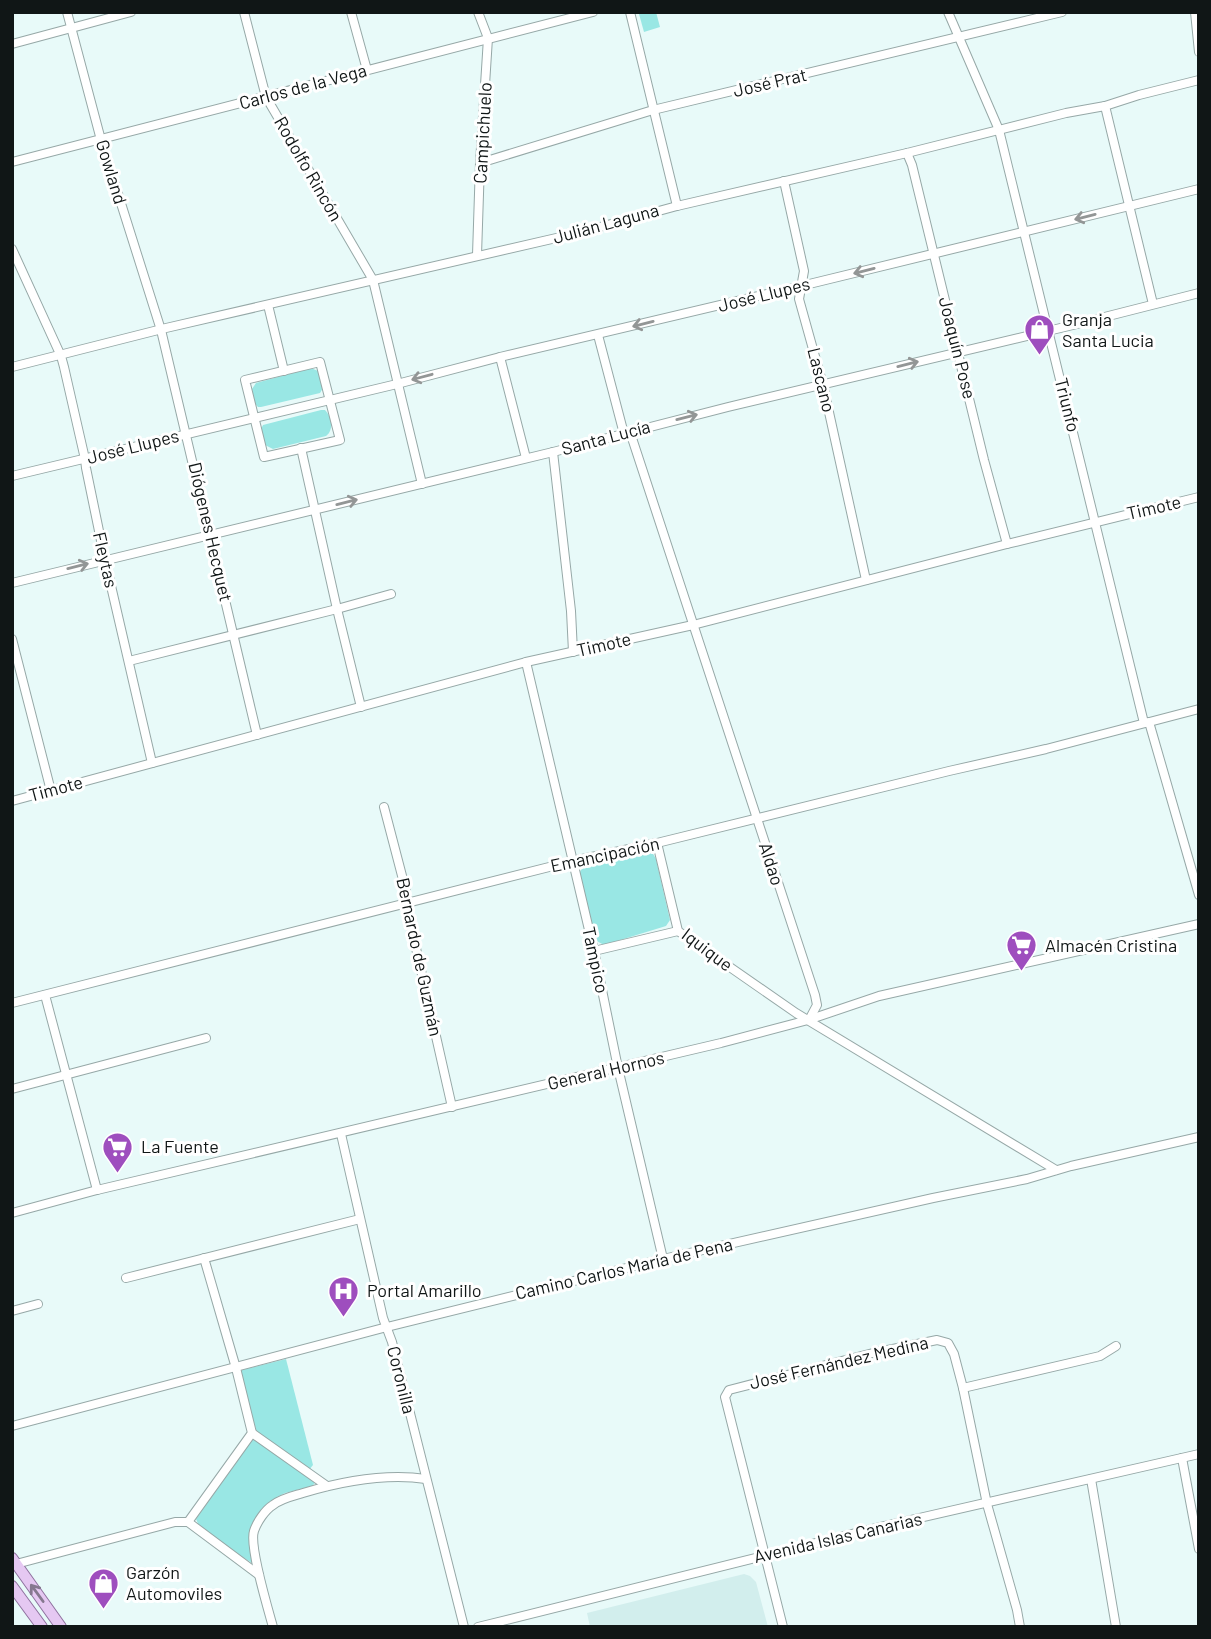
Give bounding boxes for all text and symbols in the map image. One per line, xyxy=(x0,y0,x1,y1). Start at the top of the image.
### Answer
street label: Carlos de la Vega xyxy=(237,58,369,114)
street label: José Prat xyxy=(731,63,809,101)
street label: Campichuelo xyxy=(468,82,496,184)
street label: Rodolfo Rincón xyxy=(270,112,348,225)
street label: Gowland xyxy=(92,137,132,207)
street label: Julián Laguna xyxy=(550,198,661,248)
one-way arrow xyxy=(1074,210,1097,224)
one-way arrow xyxy=(853,265,876,278)
street label: José Llupes xyxy=(716,272,812,316)
street label: Joaquín Pose xyxy=(935,294,981,401)
place label: Granja Santa Lucia xyxy=(1062,308,1154,351)
shop icon: Granja Santa Lucia xyxy=(1022,313,1056,357)
one-way arrow xyxy=(632,318,655,331)
street label: Lascano xyxy=(803,345,841,414)
one-way arrow xyxy=(896,357,919,370)
one-way arrow xyxy=(411,371,433,384)
street label: Triunfo xyxy=(1051,375,1085,434)
one-way arrow xyxy=(675,410,698,423)
street label: Santa Lucía xyxy=(559,415,653,459)
street label: José Llupes xyxy=(85,424,181,468)
street label: Diógenes Hecquet xyxy=(184,460,238,604)
street label: Timote xyxy=(1125,490,1183,524)
one-way arrow xyxy=(335,495,358,508)
street label: Fleytas xyxy=(89,530,123,590)
one-way arrow xyxy=(67,559,89,572)
street label: Timote xyxy=(575,627,633,661)
street label: Timote xyxy=(26,770,85,806)
street label: Emancipación xyxy=(548,832,661,876)
street label: Aldao xyxy=(755,839,789,888)
street label: Bernardo de Guzmán xyxy=(392,876,448,1038)
street label: Iquique xyxy=(678,923,737,975)
street label: Tampico xyxy=(578,924,614,995)
supermarket icon: Almacén Cristina xyxy=(1005,929,1039,973)
place label: Almacén Cristina xyxy=(1045,934,1177,956)
street label: General Hornos xyxy=(545,1046,666,1094)
supermarket icon: La Fuente xyxy=(101,1130,135,1174)
place label: La Fuente xyxy=(141,1135,219,1157)
street label: Camino Carlos María de Pena xyxy=(513,1232,735,1304)
hospital icon: Portal Amarillo xyxy=(327,1274,361,1318)
place label: Portal Amarillo xyxy=(367,1279,482,1301)
street label: José Fernández Medina xyxy=(747,1331,930,1393)
street label: Coronilla xyxy=(383,1344,421,1416)
street label: Avenida Islas Canarias xyxy=(752,1507,924,1567)
place label: Garzón Automoviles xyxy=(126,1561,222,1604)
shop icon: Garzón Automoviles xyxy=(86,1566,120,1610)
one-way arrow xyxy=(30,1584,44,1603)

